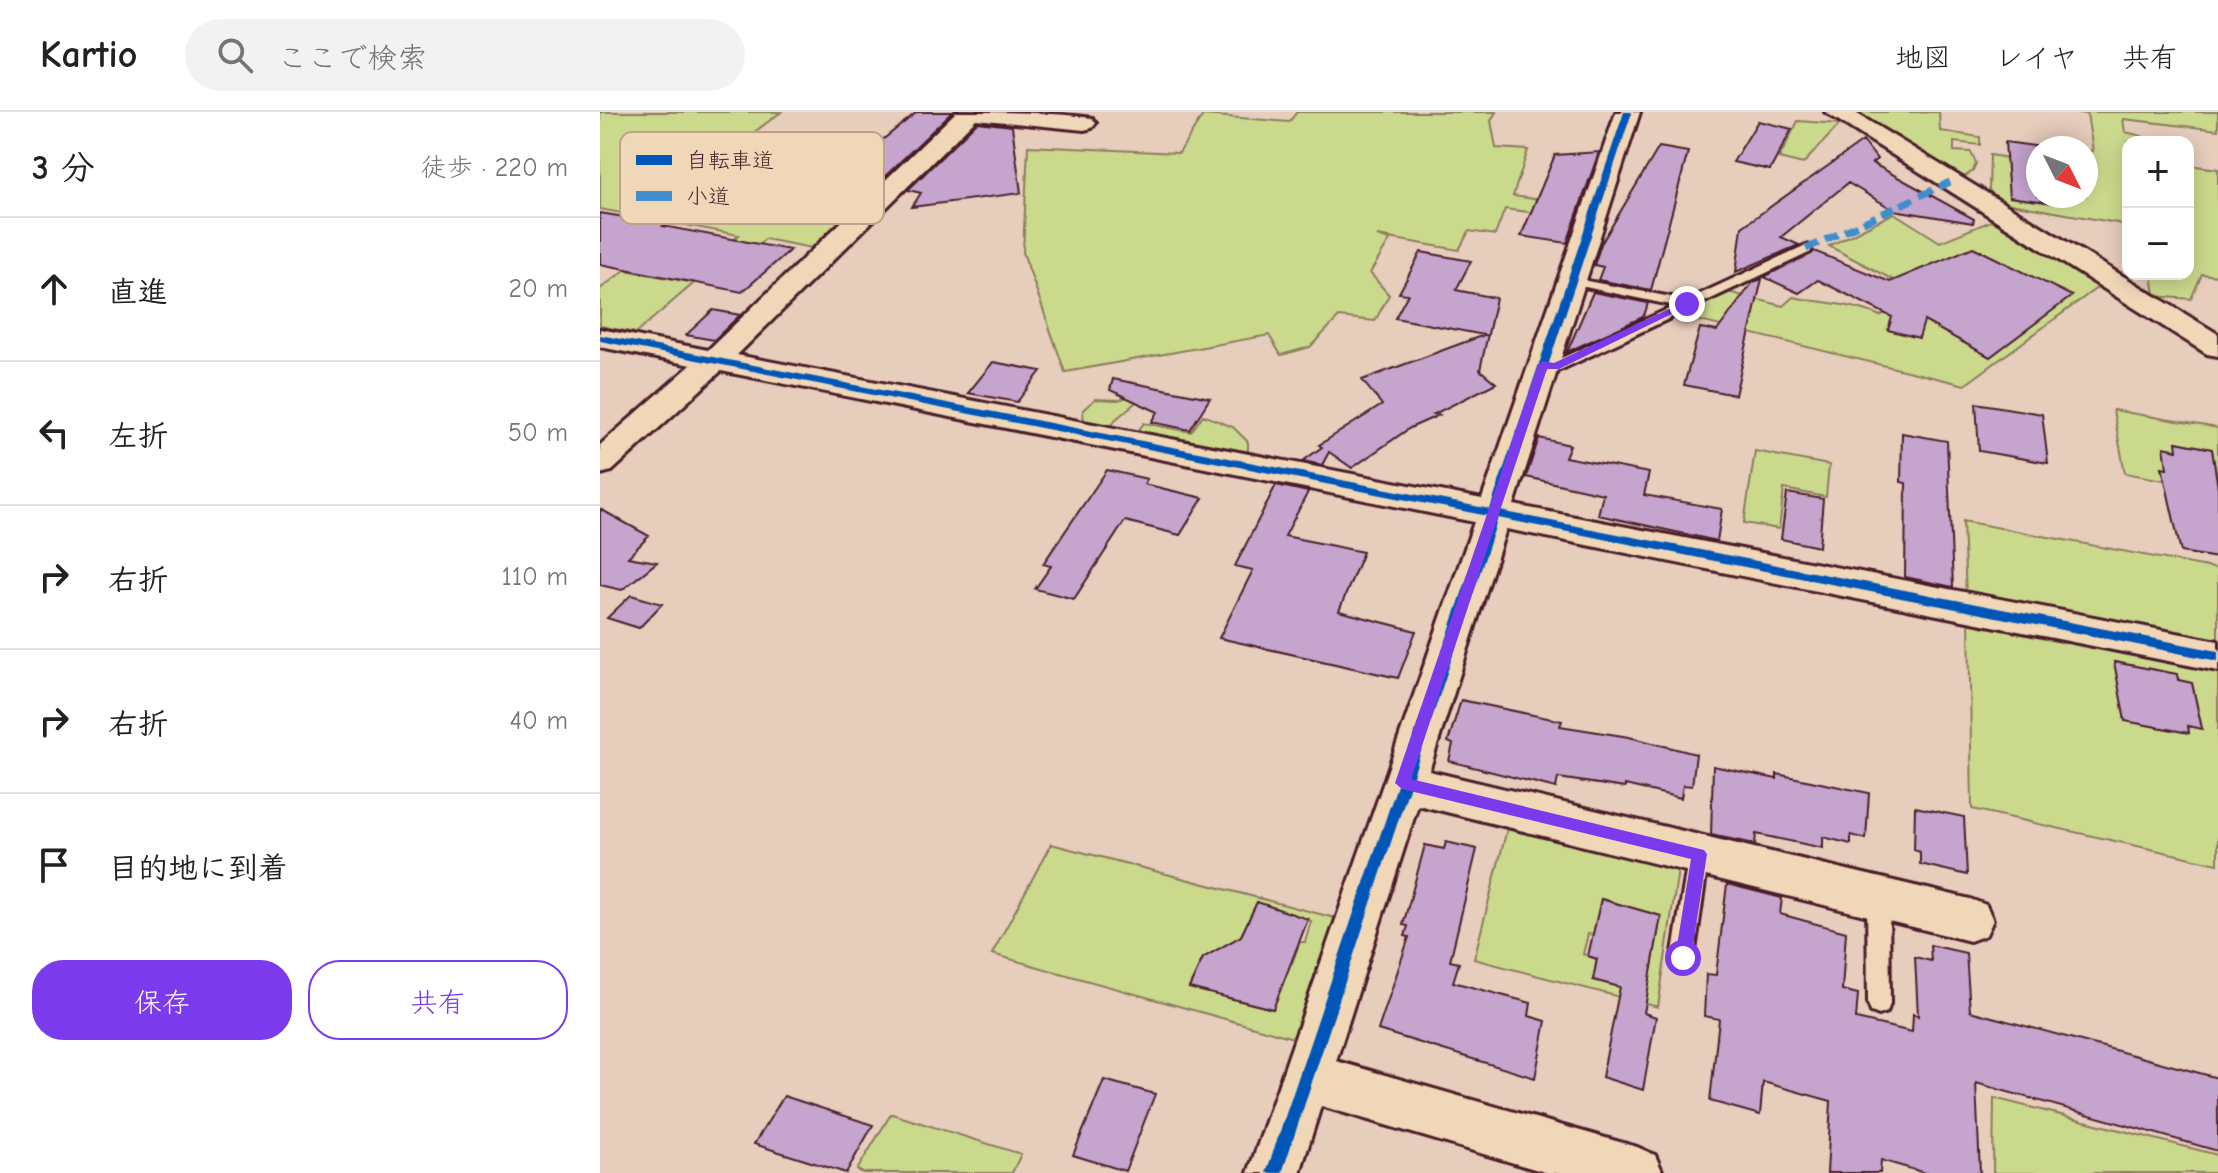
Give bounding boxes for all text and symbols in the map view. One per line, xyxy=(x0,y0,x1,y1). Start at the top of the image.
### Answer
search box xyxy=(185,19,745,91)
text: Kartio xyxy=(40,33,137,77)
icon: search xyxy=(213,33,257,77)
text: ここで検索 xyxy=(277,41,427,76)
text: 地図 xyxy=(1895,42,1951,74)
text: レイヤ xyxy=(1995,42,2078,74)
text: 共有 xyxy=(2122,42,2178,74)
legend xyxy=(620,132,884,224)
north arrow xyxy=(2026,136,2098,208)
map controls xyxy=(2122,136,2194,280)
button: + xyxy=(2122,136,2194,208)
text: 3 分 xyxy=(32,148,95,188)
text: 自転車道 xyxy=(686,148,774,174)
text: 徒歩 · 220 m xyxy=(421,153,568,183)
text: 小道 xyxy=(686,184,730,210)
button: − xyxy=(2122,208,2194,280)
icon: ahead xyxy=(32,267,76,311)
text: 20 m xyxy=(508,274,568,304)
text: 直進 xyxy=(108,275,168,310)
route end xyxy=(1669,286,1705,322)
icon: left xyxy=(32,411,76,455)
text: 50 m xyxy=(508,418,568,448)
text: 左折 xyxy=(108,419,168,454)
icon: right xyxy=(32,555,76,599)
text: 110 m xyxy=(501,562,568,592)
text: 右折 xyxy=(108,563,168,598)
icon: right xyxy=(32,699,76,743)
text: 40 m xyxy=(509,706,568,736)
text: 右折 xyxy=(108,707,168,742)
icon: arrive xyxy=(32,843,76,887)
text: 目的地に到着 xyxy=(108,851,288,886)
route start xyxy=(1665,940,1701,976)
button: 保存 xyxy=(32,960,292,1040)
button: 共有 xyxy=(308,960,568,1040)

